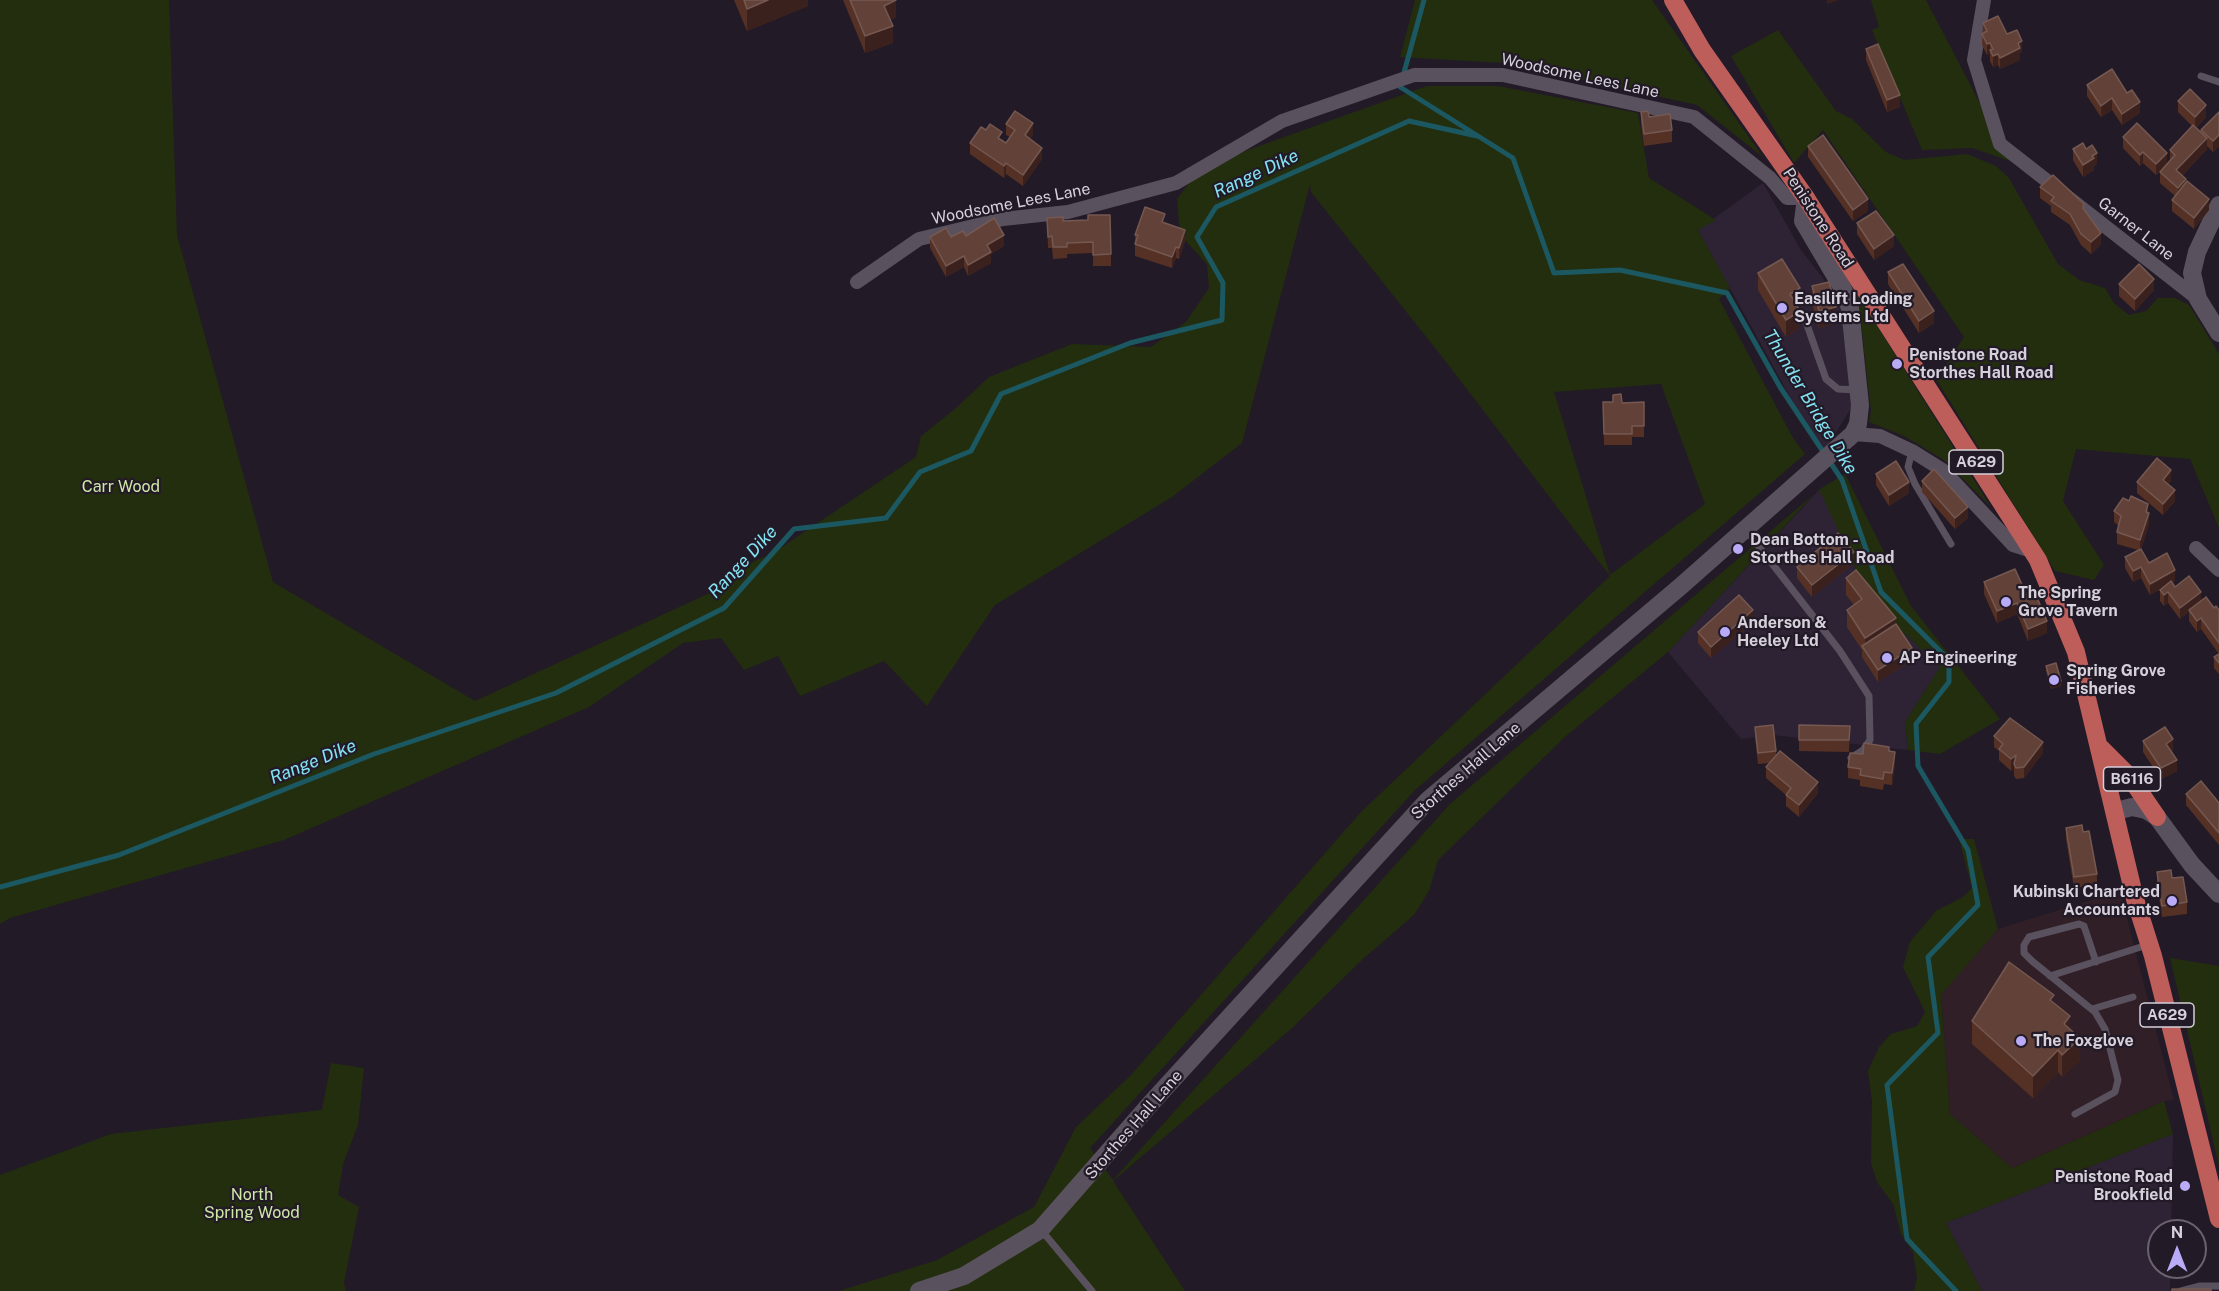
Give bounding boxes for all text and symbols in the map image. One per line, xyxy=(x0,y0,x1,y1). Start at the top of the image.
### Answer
street label: Woodsome Lees Lane xyxy=(1499,50,1661,102)
water label: Range Dike xyxy=(1210,145,1302,203)
street label: Penistone Road xyxy=(1779,164,1857,272)
street label: Woodsome Lees Lane xyxy=(930,179,1092,229)
street label: Garner Lane xyxy=(2094,193,2178,265)
place label: Easilift Loading Systems Ltd xyxy=(1794,289,1913,327)
marker: Easilift Loading Systems Ltd xyxy=(1775,301,1789,315)
water label: Thunder Bridge Dike xyxy=(1758,326,1862,478)
place label: Penistone Road Storthes Hall Road xyxy=(1909,345,2053,383)
marker: Penistone Road Storthes Hall Road xyxy=(1890,357,1904,371)
road number: A629 xyxy=(1949,450,2003,474)
park label: Carr Wood xyxy=(82,477,160,497)
water label: Range Dike xyxy=(704,521,782,603)
place label: Dean Bottom - Storthes Hall Road xyxy=(1750,530,1894,568)
marker: Dean Bottom - Storthes Hall Road xyxy=(1731,542,1745,556)
place label: The Spring Grove Tavern xyxy=(2018,583,2118,621)
marker: The Spring Grove Tavern xyxy=(1999,595,2013,609)
place label: Anderson & Heeley Ltd xyxy=(1737,613,1827,651)
marker: Anderson & Heeley Ltd xyxy=(1718,625,1732,639)
place label: AP Engineering xyxy=(1899,648,2017,668)
marker: AP Engineering xyxy=(1880,651,1894,665)
place label: Spring Grove Fisheries xyxy=(2066,661,2166,699)
marker: Spring Grove Fisheries xyxy=(2047,673,2061,687)
street label: Storthes Hall Lane xyxy=(1407,718,1525,824)
water label: Range Dike xyxy=(267,735,359,789)
road number: B6116 xyxy=(2104,767,2160,791)
place label: Kubinski Chartered Accountants xyxy=(2013,882,2160,920)
marker: Kubinski Chartered Accountants xyxy=(2165,894,2179,908)
road number: A629 xyxy=(2140,1003,2194,1027)
place label: The Foxglove xyxy=(2033,1031,2134,1051)
marker: The Foxglove xyxy=(2014,1034,2028,1048)
street label: Storthes Hall Lane xyxy=(1081,1066,1187,1184)
place label: Penistone Road Brookfield xyxy=(2055,1167,2173,1205)
marker: Penistone Road Brookfield xyxy=(2178,1179,2192,1193)
park label: North Spring Wood xyxy=(204,1185,300,1223)
north arrow xyxy=(2147,1219,2207,1279)
text: N xyxy=(2171,1223,2183,1242)

